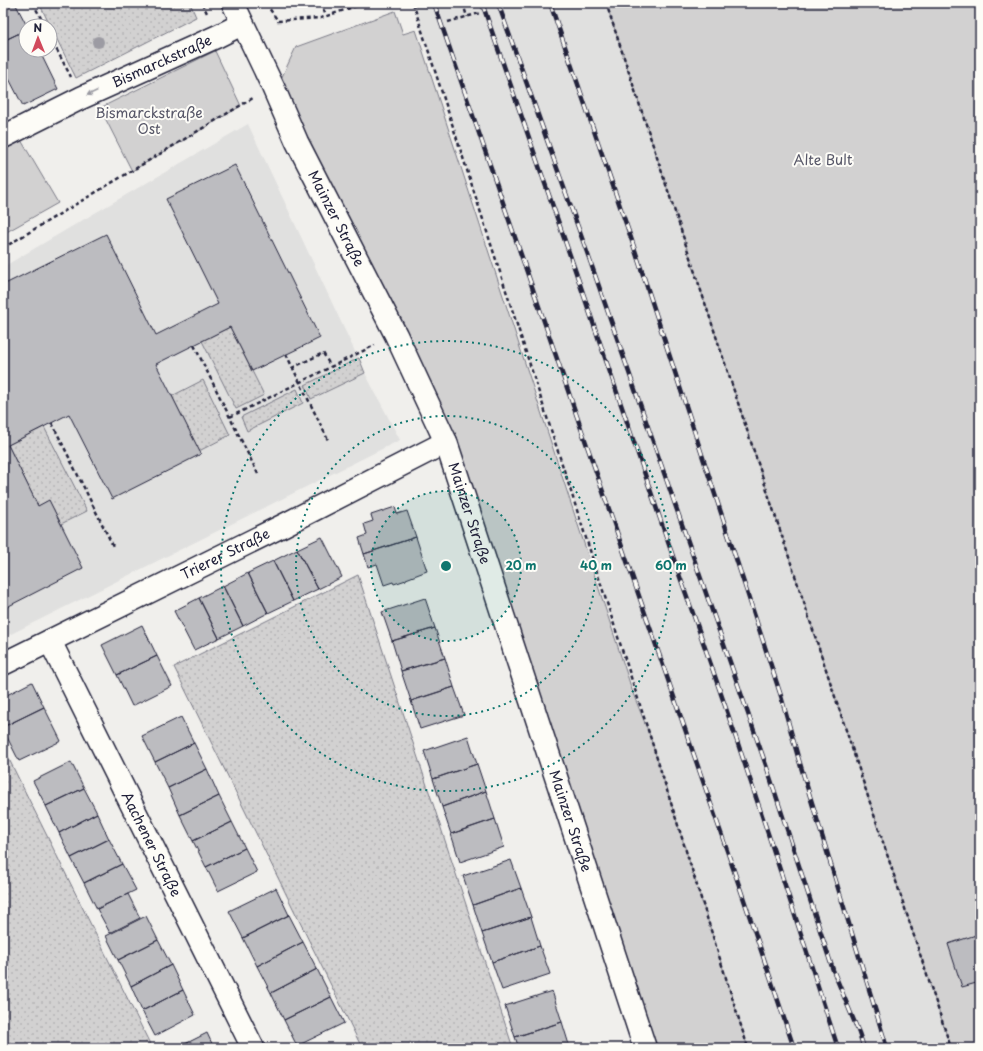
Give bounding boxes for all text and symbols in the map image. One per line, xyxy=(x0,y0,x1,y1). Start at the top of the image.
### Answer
north arrow xyxy=(18,18,58,58)
text: N xyxy=(33,19,43,36)
street label: Bismarckstraße xyxy=(108,29,215,93)
one-way arrow xyxy=(86,89,98,96)
park label: Bismarckstraße Ost xyxy=(95,102,203,139)
park label: Alte Bult xyxy=(794,149,853,170)
street label: Mainzer Straße xyxy=(303,166,370,270)
street label: Mainzer Straße xyxy=(443,460,496,567)
street label: Trierer Straße xyxy=(177,523,273,584)
text: 20 m xyxy=(505,556,537,574)
text: 40 m xyxy=(580,556,612,574)
text: 60 m xyxy=(655,556,687,574)
centre of rings xyxy=(439,559,453,573)
street label: Mainzer Straße xyxy=(544,767,597,874)
street label: Aachener Straße xyxy=(117,788,187,900)

